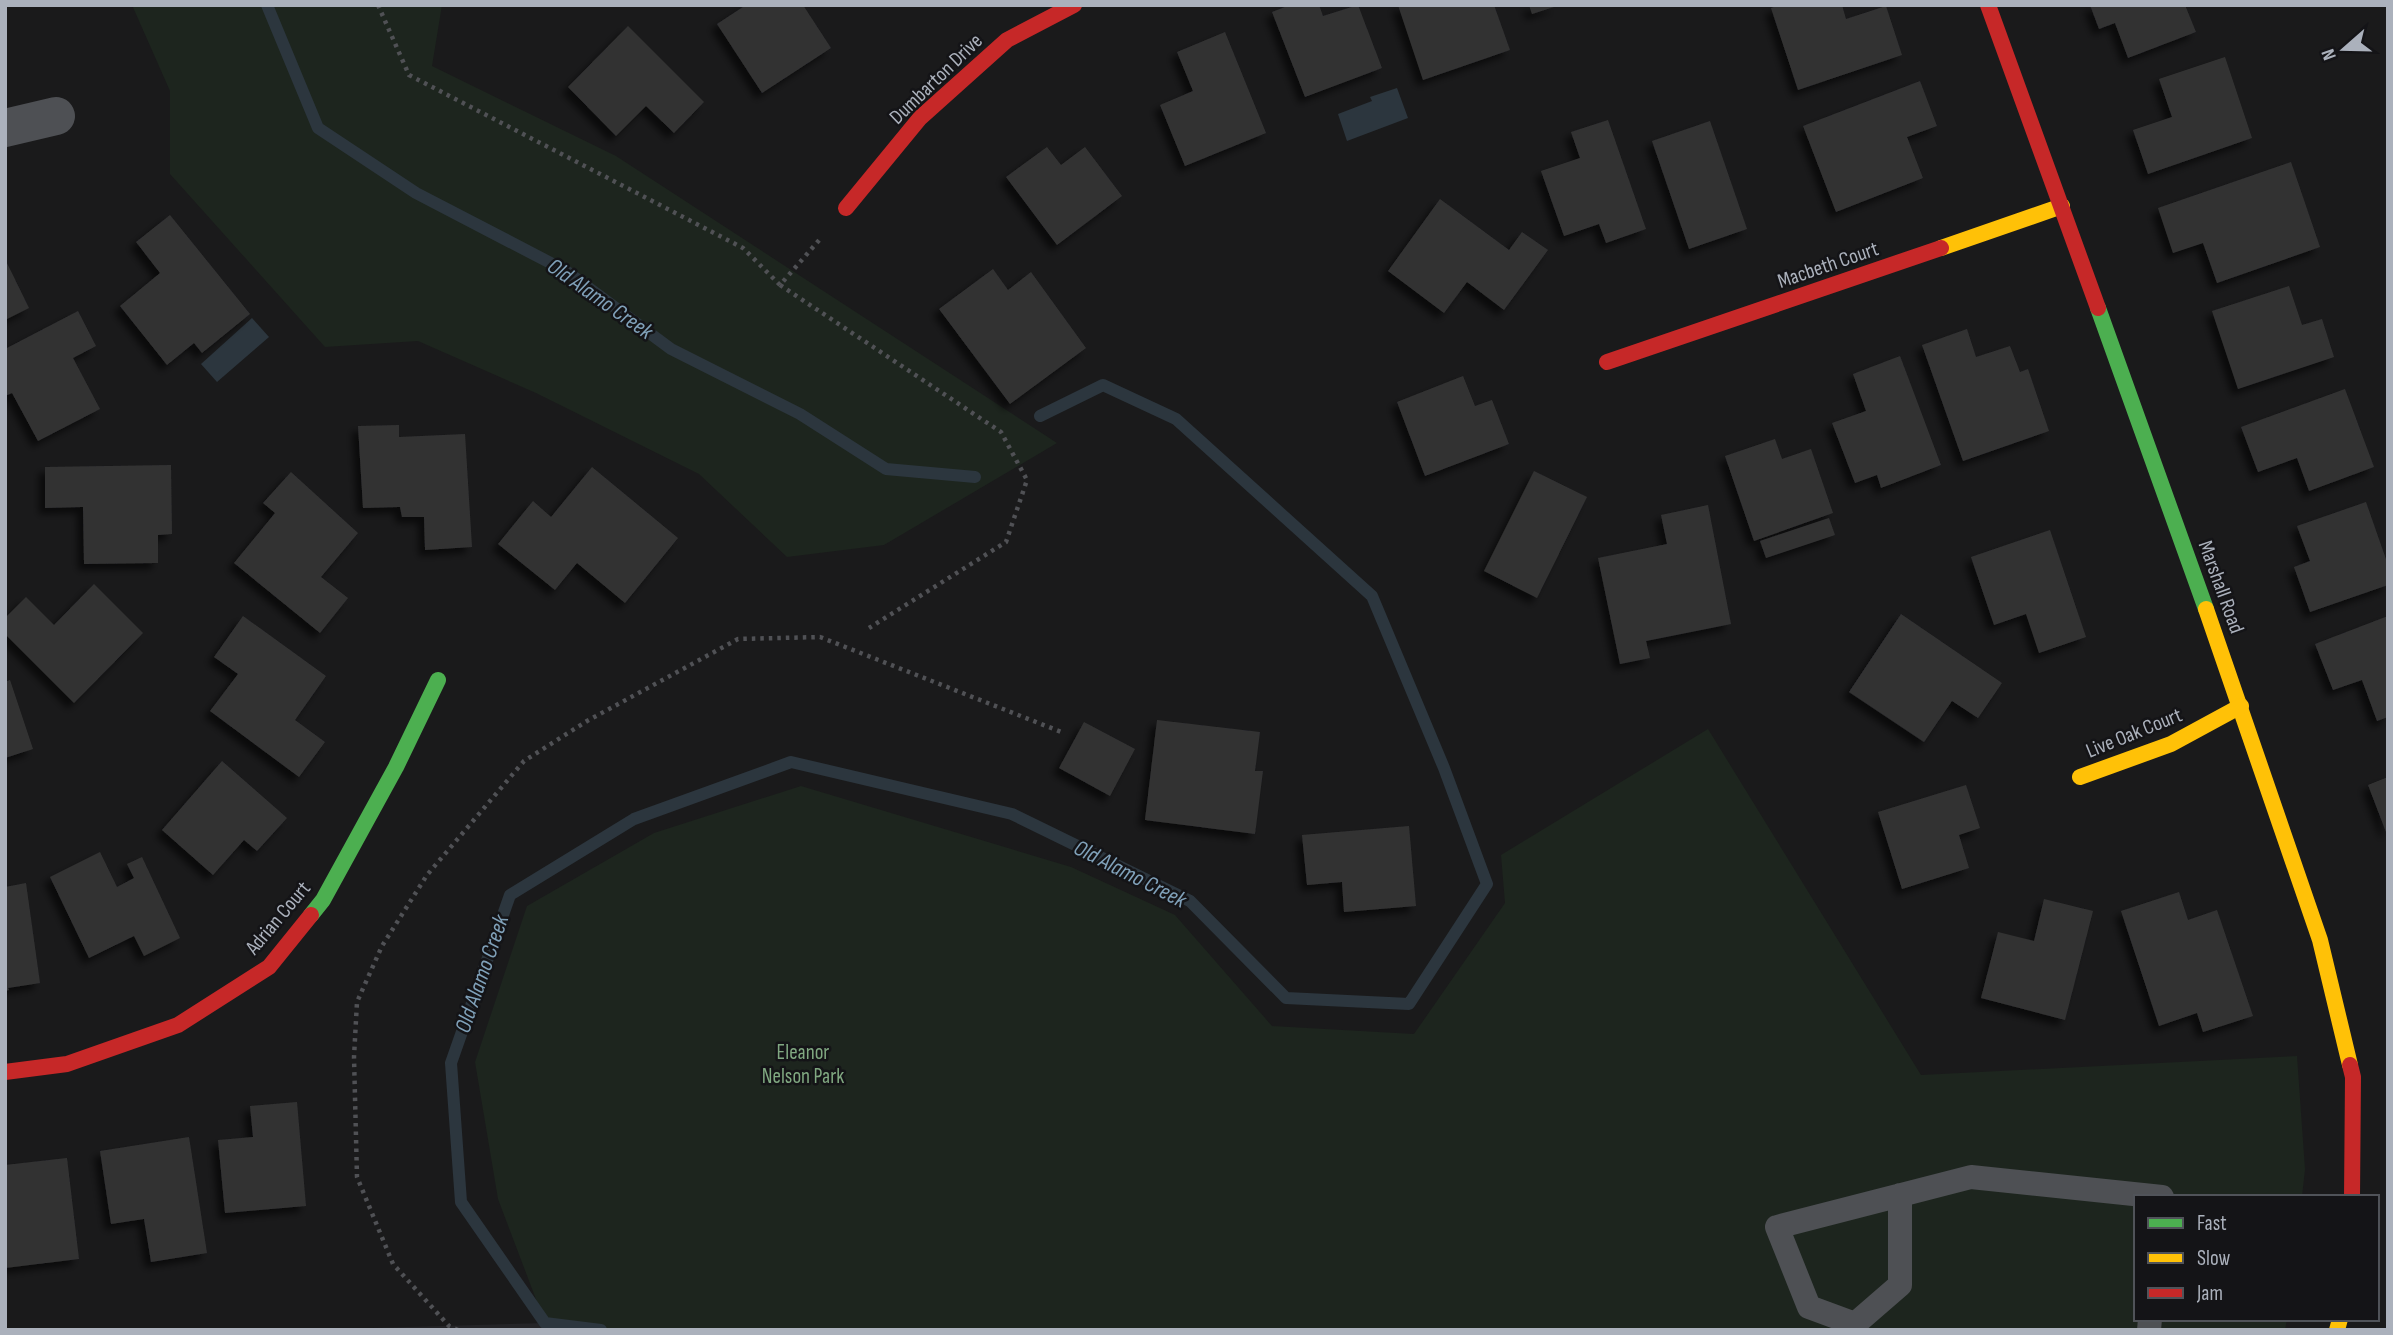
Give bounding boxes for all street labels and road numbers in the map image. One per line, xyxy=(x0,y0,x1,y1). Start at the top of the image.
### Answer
street label: Dumbarton Drive xyxy=(884,28,988,130)
street label: Macbeth Court xyxy=(1774,236,1882,294)
street label: Marshall Road xyxy=(2193,537,2249,637)
street label: Live Oak Court xyxy=(2082,702,2186,764)
street label: Adrian Court xyxy=(240,876,316,960)

